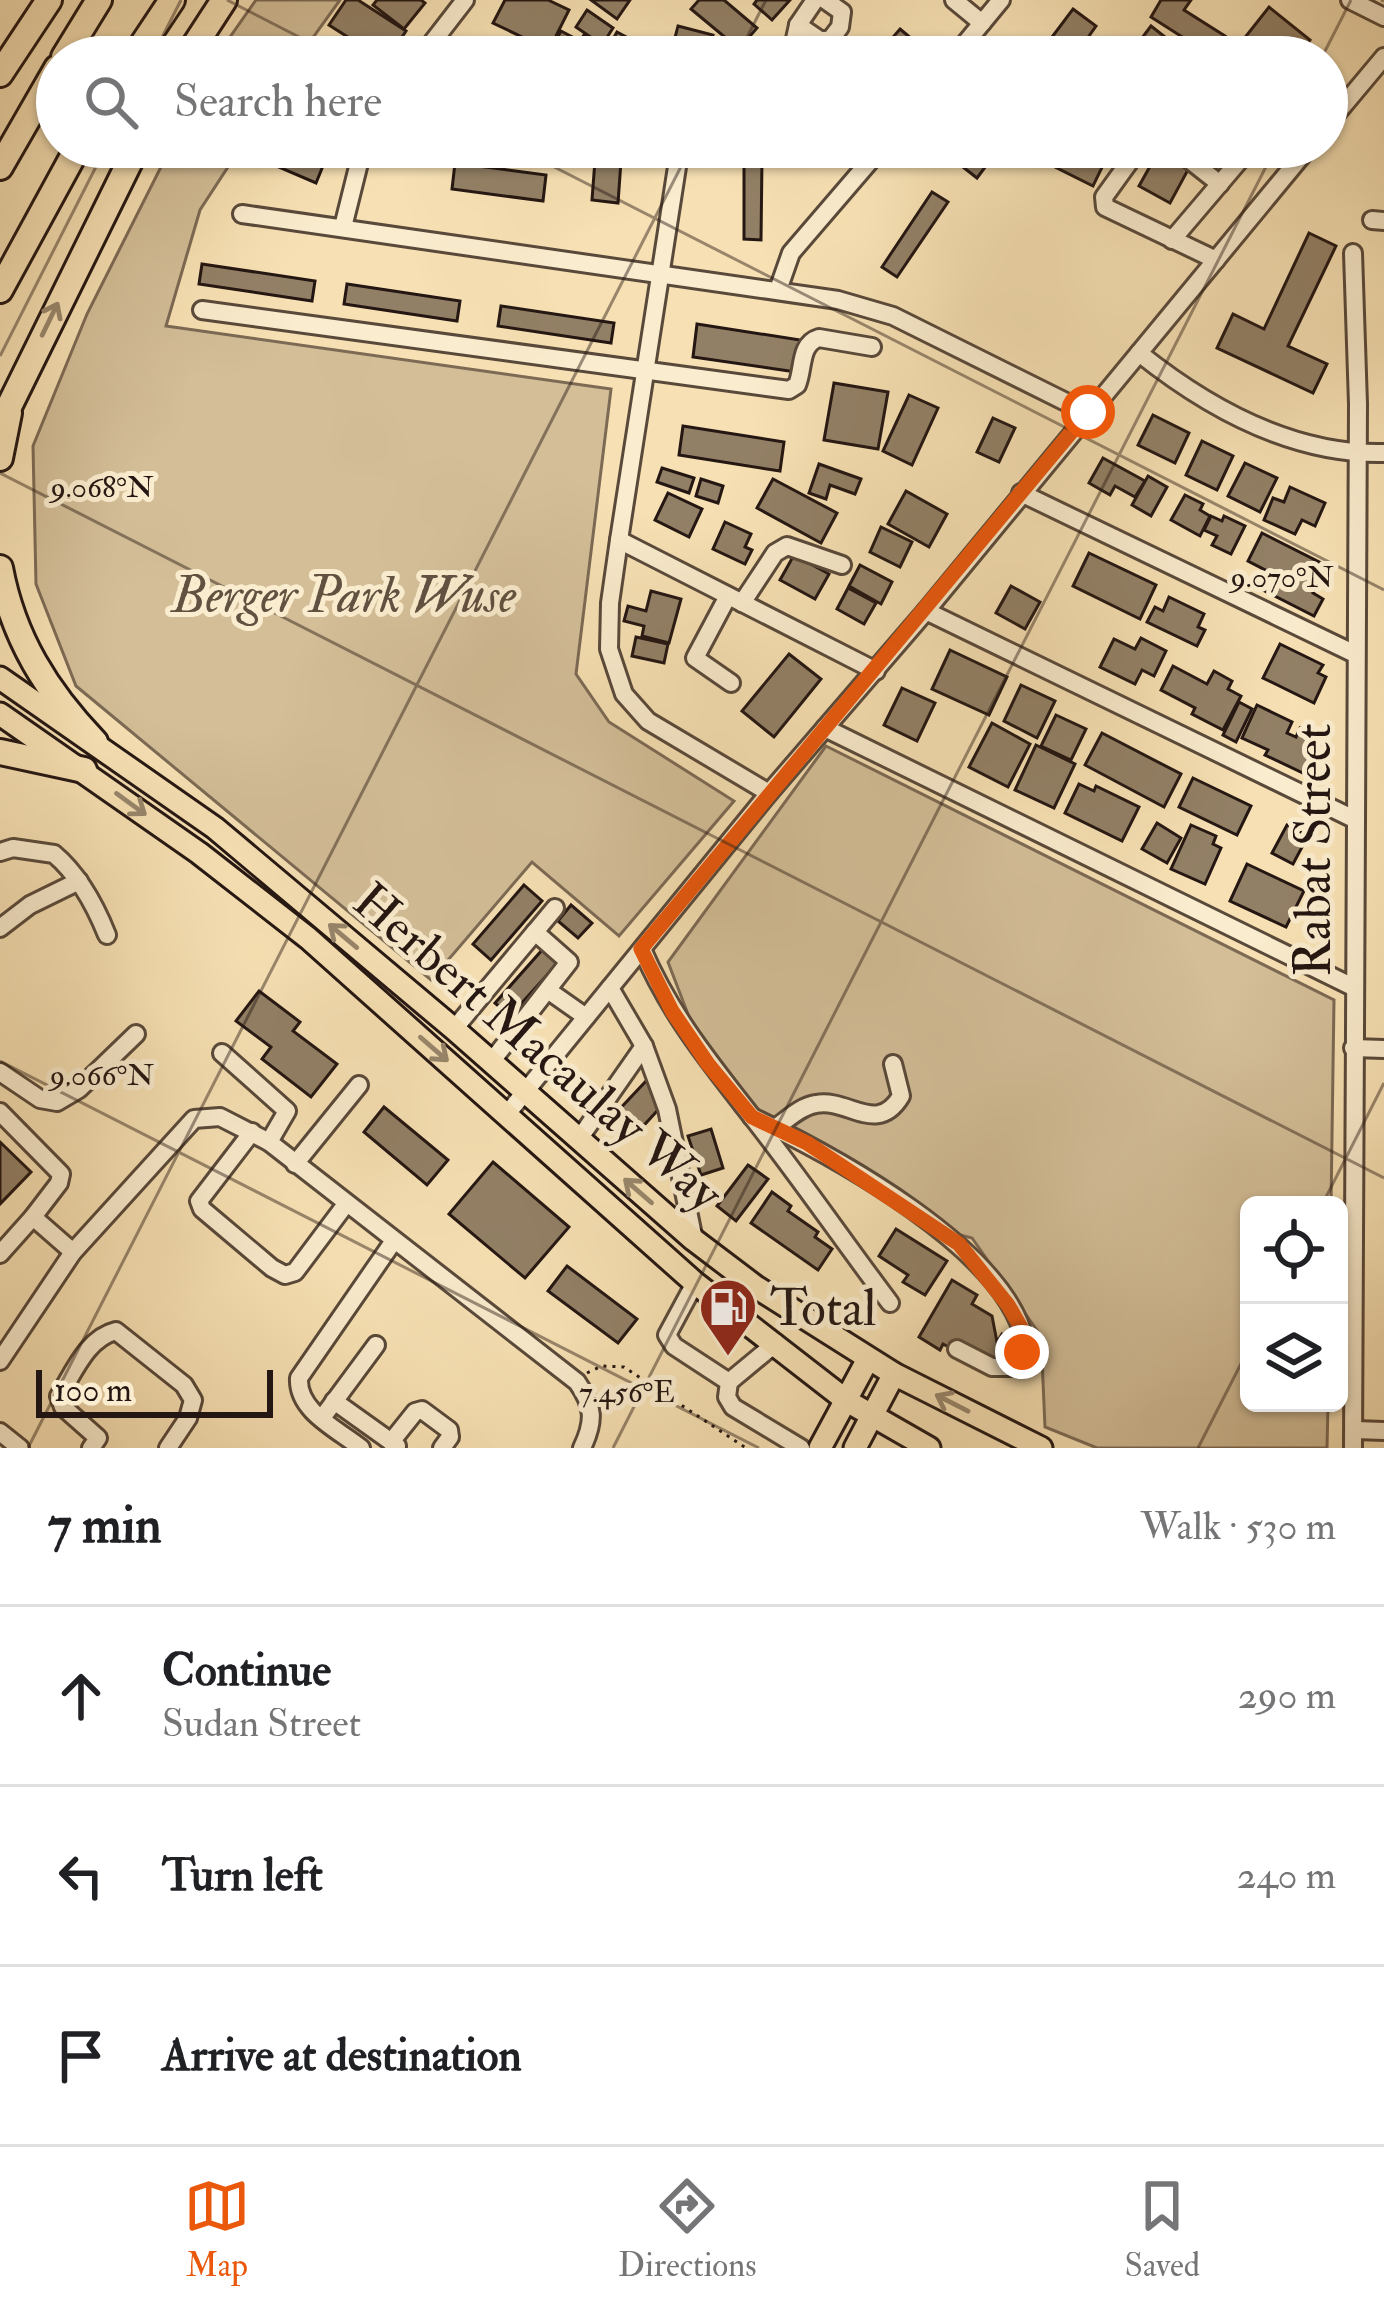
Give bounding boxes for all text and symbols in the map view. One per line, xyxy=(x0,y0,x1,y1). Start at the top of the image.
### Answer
search box xyxy=(36,36,1348,168)
icon: search xyxy=(78,69,144,135)
text: Search here xyxy=(174,74,382,130)
one-way arrow xyxy=(40,302,62,338)
route start xyxy=(1061,385,1115,439)
text: 9.068°N xyxy=(48,469,154,506)
text: 9.070°N xyxy=(1228,559,1334,596)
park label: Berger Park Wuse xyxy=(170,564,517,628)
street label: Rabat Street xyxy=(1282,723,1346,977)
one-way arrow xyxy=(114,791,147,816)
street label: Herbert Macaulay Way xyxy=(340,869,737,1227)
one-way arrow xyxy=(328,922,359,950)
one-way arrow xyxy=(418,1035,449,1062)
text: 9.066°N xyxy=(48,1057,154,1094)
one-way arrow xyxy=(623,1178,654,1205)
map controls xyxy=(1240,1196,1348,1412)
button: locate xyxy=(1240,1196,1348,1304)
fuel station icon: Total xyxy=(697,1276,759,1358)
place label: Total xyxy=(770,1277,876,1341)
button: layers xyxy=(1240,1304,1348,1412)
route end xyxy=(995,1325,1049,1379)
scale bar xyxy=(36,1364,273,1417)
text: 100 m xyxy=(54,1370,132,1411)
text: 7.456°E xyxy=(579,1374,675,1411)
one-way arrow xyxy=(935,1391,971,1414)
text: 7 min xyxy=(48,1494,162,1558)
text: Walk · 530 m xyxy=(1140,1502,1336,1551)
text: Continue xyxy=(162,1643,331,1699)
icon: ahead xyxy=(48,1663,114,1729)
text: 290 m xyxy=(1238,1671,1336,1720)
text: Sudan Street xyxy=(162,1699,361,1748)
icon: left xyxy=(48,1843,114,1909)
text: Turn left xyxy=(162,1848,323,1904)
text: 240 m xyxy=(1237,1851,1336,1900)
icon: arrive xyxy=(48,2023,114,2089)
text: Arrive at destination xyxy=(162,2028,522,2084)
tab: Map xyxy=(184,2173,250,2286)
tab: Directions xyxy=(618,2173,757,2286)
tab: Saved xyxy=(1125,2173,1200,2286)

